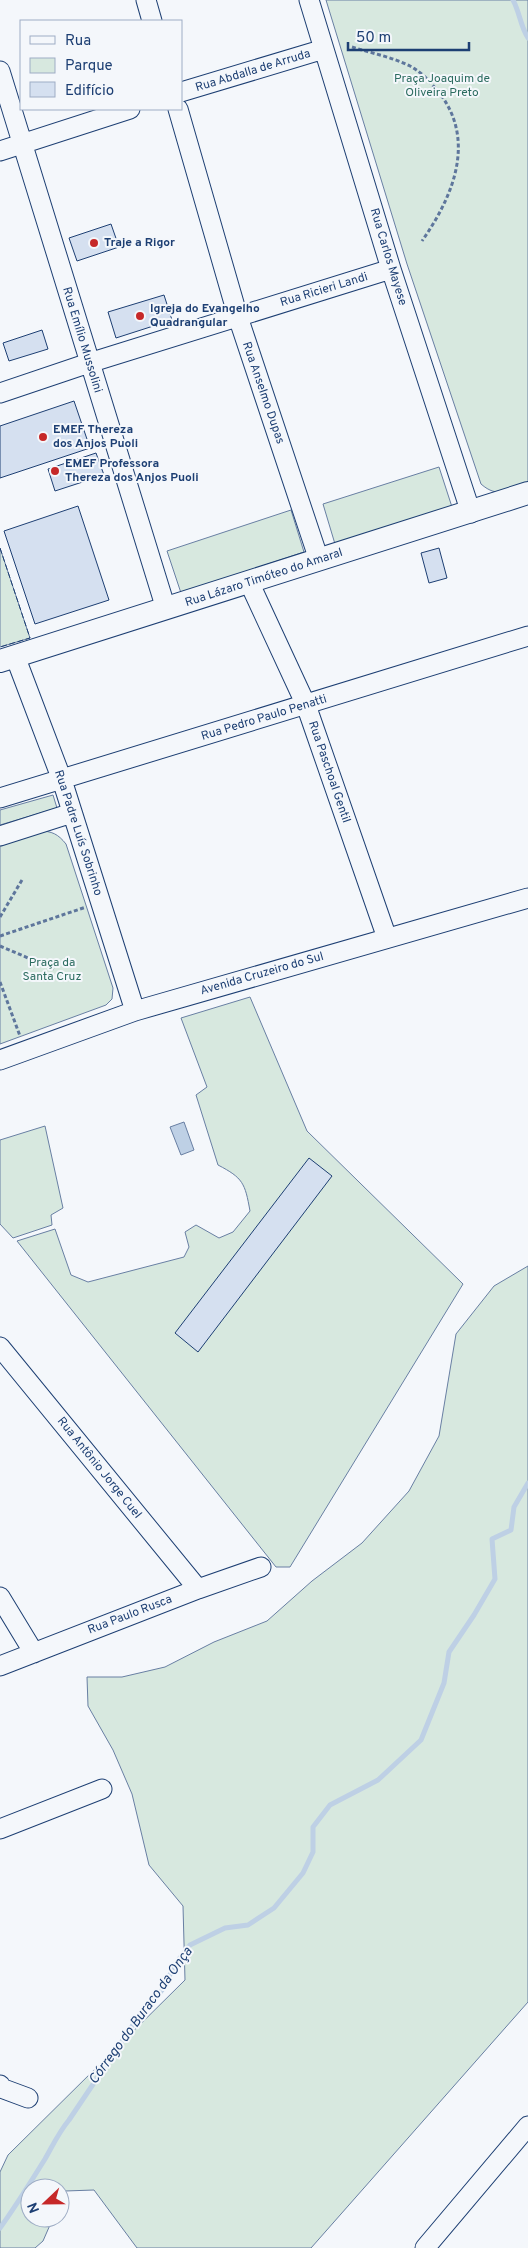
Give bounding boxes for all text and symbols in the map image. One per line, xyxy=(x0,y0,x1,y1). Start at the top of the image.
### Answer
legend xyxy=(20,20,182,110)
scale bar xyxy=(348,20,469,52)
text: 50 m xyxy=(356,29,391,48)
text: Rua xyxy=(65,32,91,51)
street label: Rua Abdalla de Arruda xyxy=(194,46,312,96)
text: Parque xyxy=(65,57,113,76)
park label: Praça Joaquim de Oliveira Preto xyxy=(394,71,490,101)
text: Edifício xyxy=(65,82,114,101)
street label: Rua Carlos Mayese xyxy=(366,206,410,308)
place label: Traje a Rigor xyxy=(104,235,175,251)
marker: Traje a Rigor xyxy=(88,237,100,249)
street label: Rua Ricieri Landi xyxy=(278,269,370,311)
street label: Rua Emílio Mussolini xyxy=(58,285,106,395)
place label: Igreja do Evangelho Quadrangular xyxy=(150,301,260,331)
marker: Igreja do Evangelho Quadrangular xyxy=(134,310,146,322)
street label: Rua Anselmo Dupas xyxy=(238,340,288,446)
place label: EMEF Thereza dos Anjos Puoli xyxy=(53,422,138,452)
marker: EMEF Thereza dos Anjos Puoli xyxy=(37,431,49,443)
place label: EMEF Professora Thereza dos Anjos Puoli xyxy=(65,456,199,486)
marker: EMEF Professora Thereza dos Anjos Puoli xyxy=(49,465,61,477)
street label: Rua Lázaro Timóteo do Amaral xyxy=(183,545,345,611)
street label: Rua Pedro Paulo Penatti xyxy=(199,691,329,745)
street label: Rua Paschoal Gentil xyxy=(304,719,354,825)
street label: Rua Padre Luís Sobrinho xyxy=(50,768,106,898)
street label: Avenida Cruzeiro do Sul xyxy=(198,949,326,999)
park label: Praça da Santa Cruz xyxy=(23,955,81,985)
street label: Rua Antônio Jorge Cuel xyxy=(53,1414,145,1522)
street label: Rua Paulo Rusca xyxy=(86,1592,174,1638)
water label: Córrego do Buraco da Onça xyxy=(86,1944,197,2088)
north arrow xyxy=(20,2178,70,2228)
text: N xyxy=(25,2199,44,2215)

